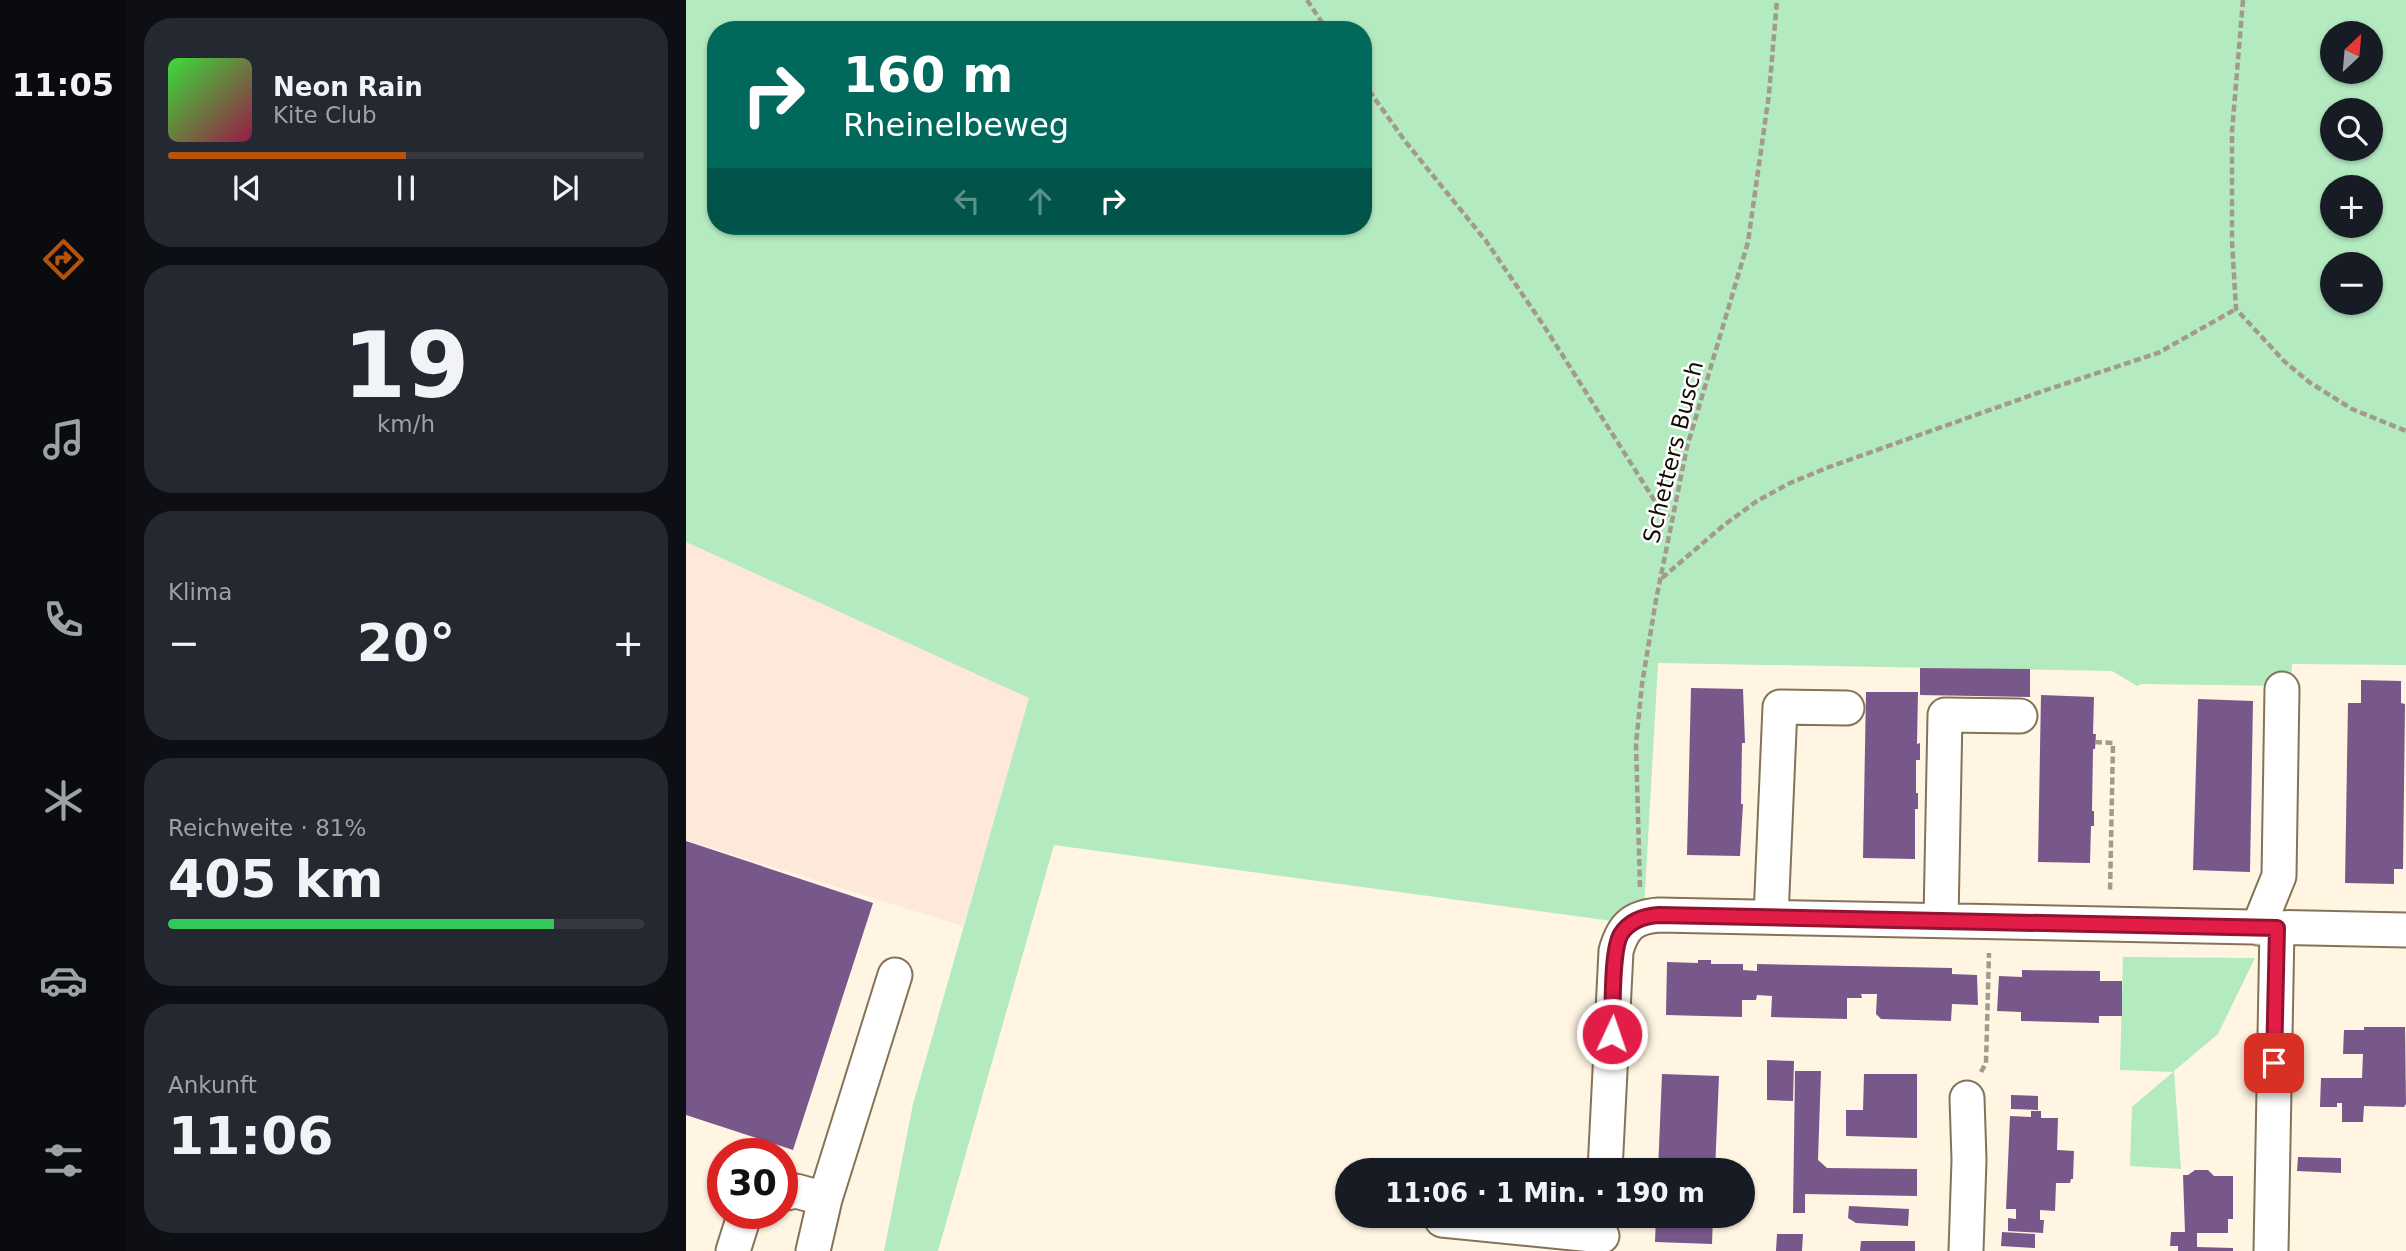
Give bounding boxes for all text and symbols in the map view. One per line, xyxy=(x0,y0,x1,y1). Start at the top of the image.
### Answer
north arrow xyxy=(2320,21,2384,84)
map controls xyxy=(2320,21,2383,315)
text: 160 m xyxy=(843,47,1013,104)
icon: right xyxy=(728,49,819,140)
text: 11:05 xyxy=(12,66,114,104)
text: Neon Rain xyxy=(273,72,423,102)
button: search xyxy=(2320,98,2383,161)
text: Kite Club xyxy=(273,102,377,128)
text: Rheinelbeweg xyxy=(843,106,1069,144)
icon: previous xyxy=(228,169,266,207)
icon: pause xyxy=(387,169,425,207)
icon: next xyxy=(546,169,584,207)
button: + xyxy=(2320,175,2383,238)
icon: left xyxy=(948,182,986,220)
icon: ahead xyxy=(1021,182,1059,220)
icon: right xyxy=(1094,182,1132,220)
icon: directions xyxy=(39,235,88,284)
button: − xyxy=(2320,252,2383,315)
text: 19 xyxy=(343,313,469,418)
street label: Schetters Busch xyxy=(1638,358,1708,546)
text: km/h xyxy=(377,411,435,437)
icon: music xyxy=(39,415,88,464)
text: Klima xyxy=(168,579,232,605)
icon: phone xyxy=(39,595,88,644)
text: 20° xyxy=(357,613,455,673)
text: − xyxy=(168,621,200,665)
text: + xyxy=(612,621,644,665)
icon: climate xyxy=(39,776,88,825)
text: Reichweite · 81% xyxy=(168,815,366,841)
text: 405 km xyxy=(168,849,383,909)
icon: car xyxy=(39,956,88,1005)
position arrow xyxy=(1575,997,1649,1071)
pin xyxy=(2244,1033,2304,1093)
icon: arrive xyxy=(2255,1044,2293,1082)
text: Ankunft xyxy=(168,1072,257,1098)
text: 11:06 xyxy=(168,1106,334,1166)
icon: filters xyxy=(39,1136,88,1185)
speed limit sign: 30 xyxy=(707,1138,798,1229)
text: 11:06 · 1 Min. · 190 m xyxy=(1385,1178,1705,1208)

